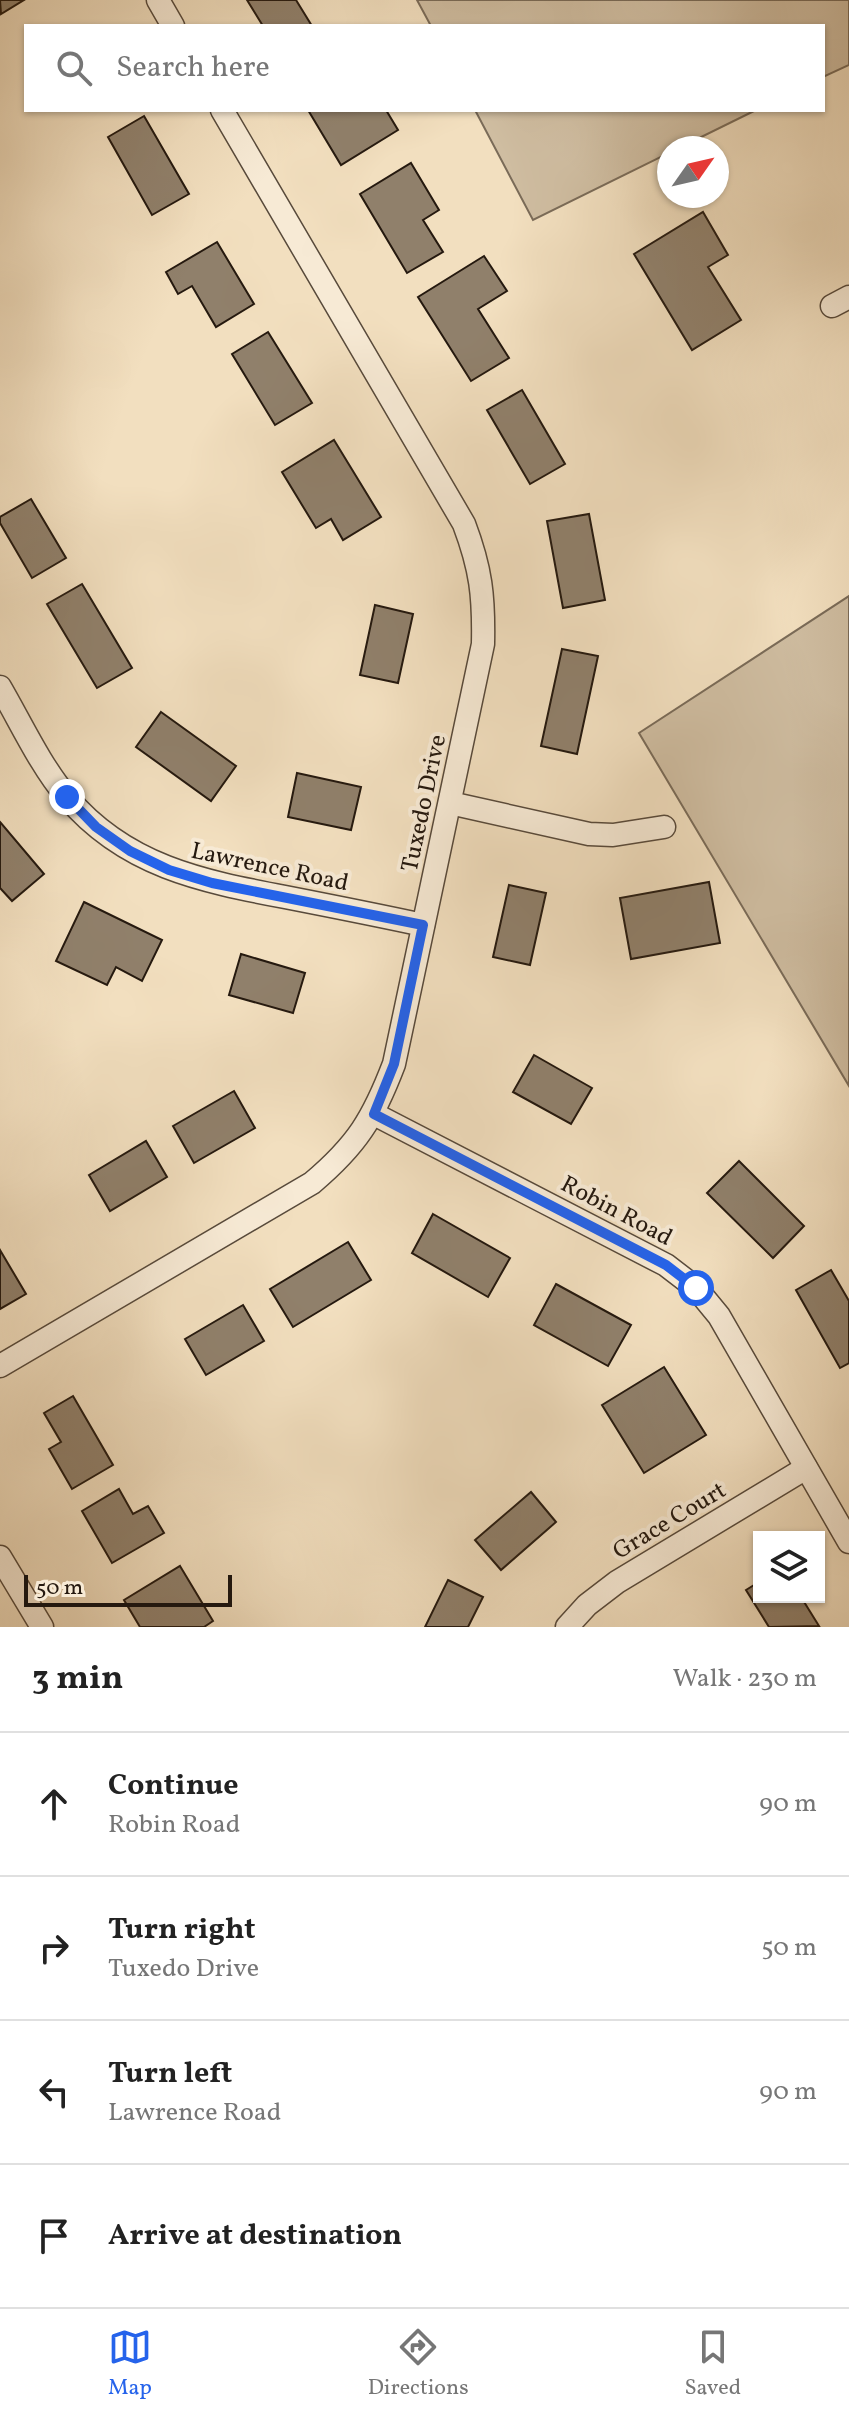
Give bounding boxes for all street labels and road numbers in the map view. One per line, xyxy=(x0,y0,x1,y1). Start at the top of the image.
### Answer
street label: Tuxedo Drive xyxy=(394,732,456,875)
street label: Lawrence Road xyxy=(188,835,351,901)
street label: Robin Road xyxy=(554,1168,678,1255)
street label: Grace Court xyxy=(607,1474,733,1569)

